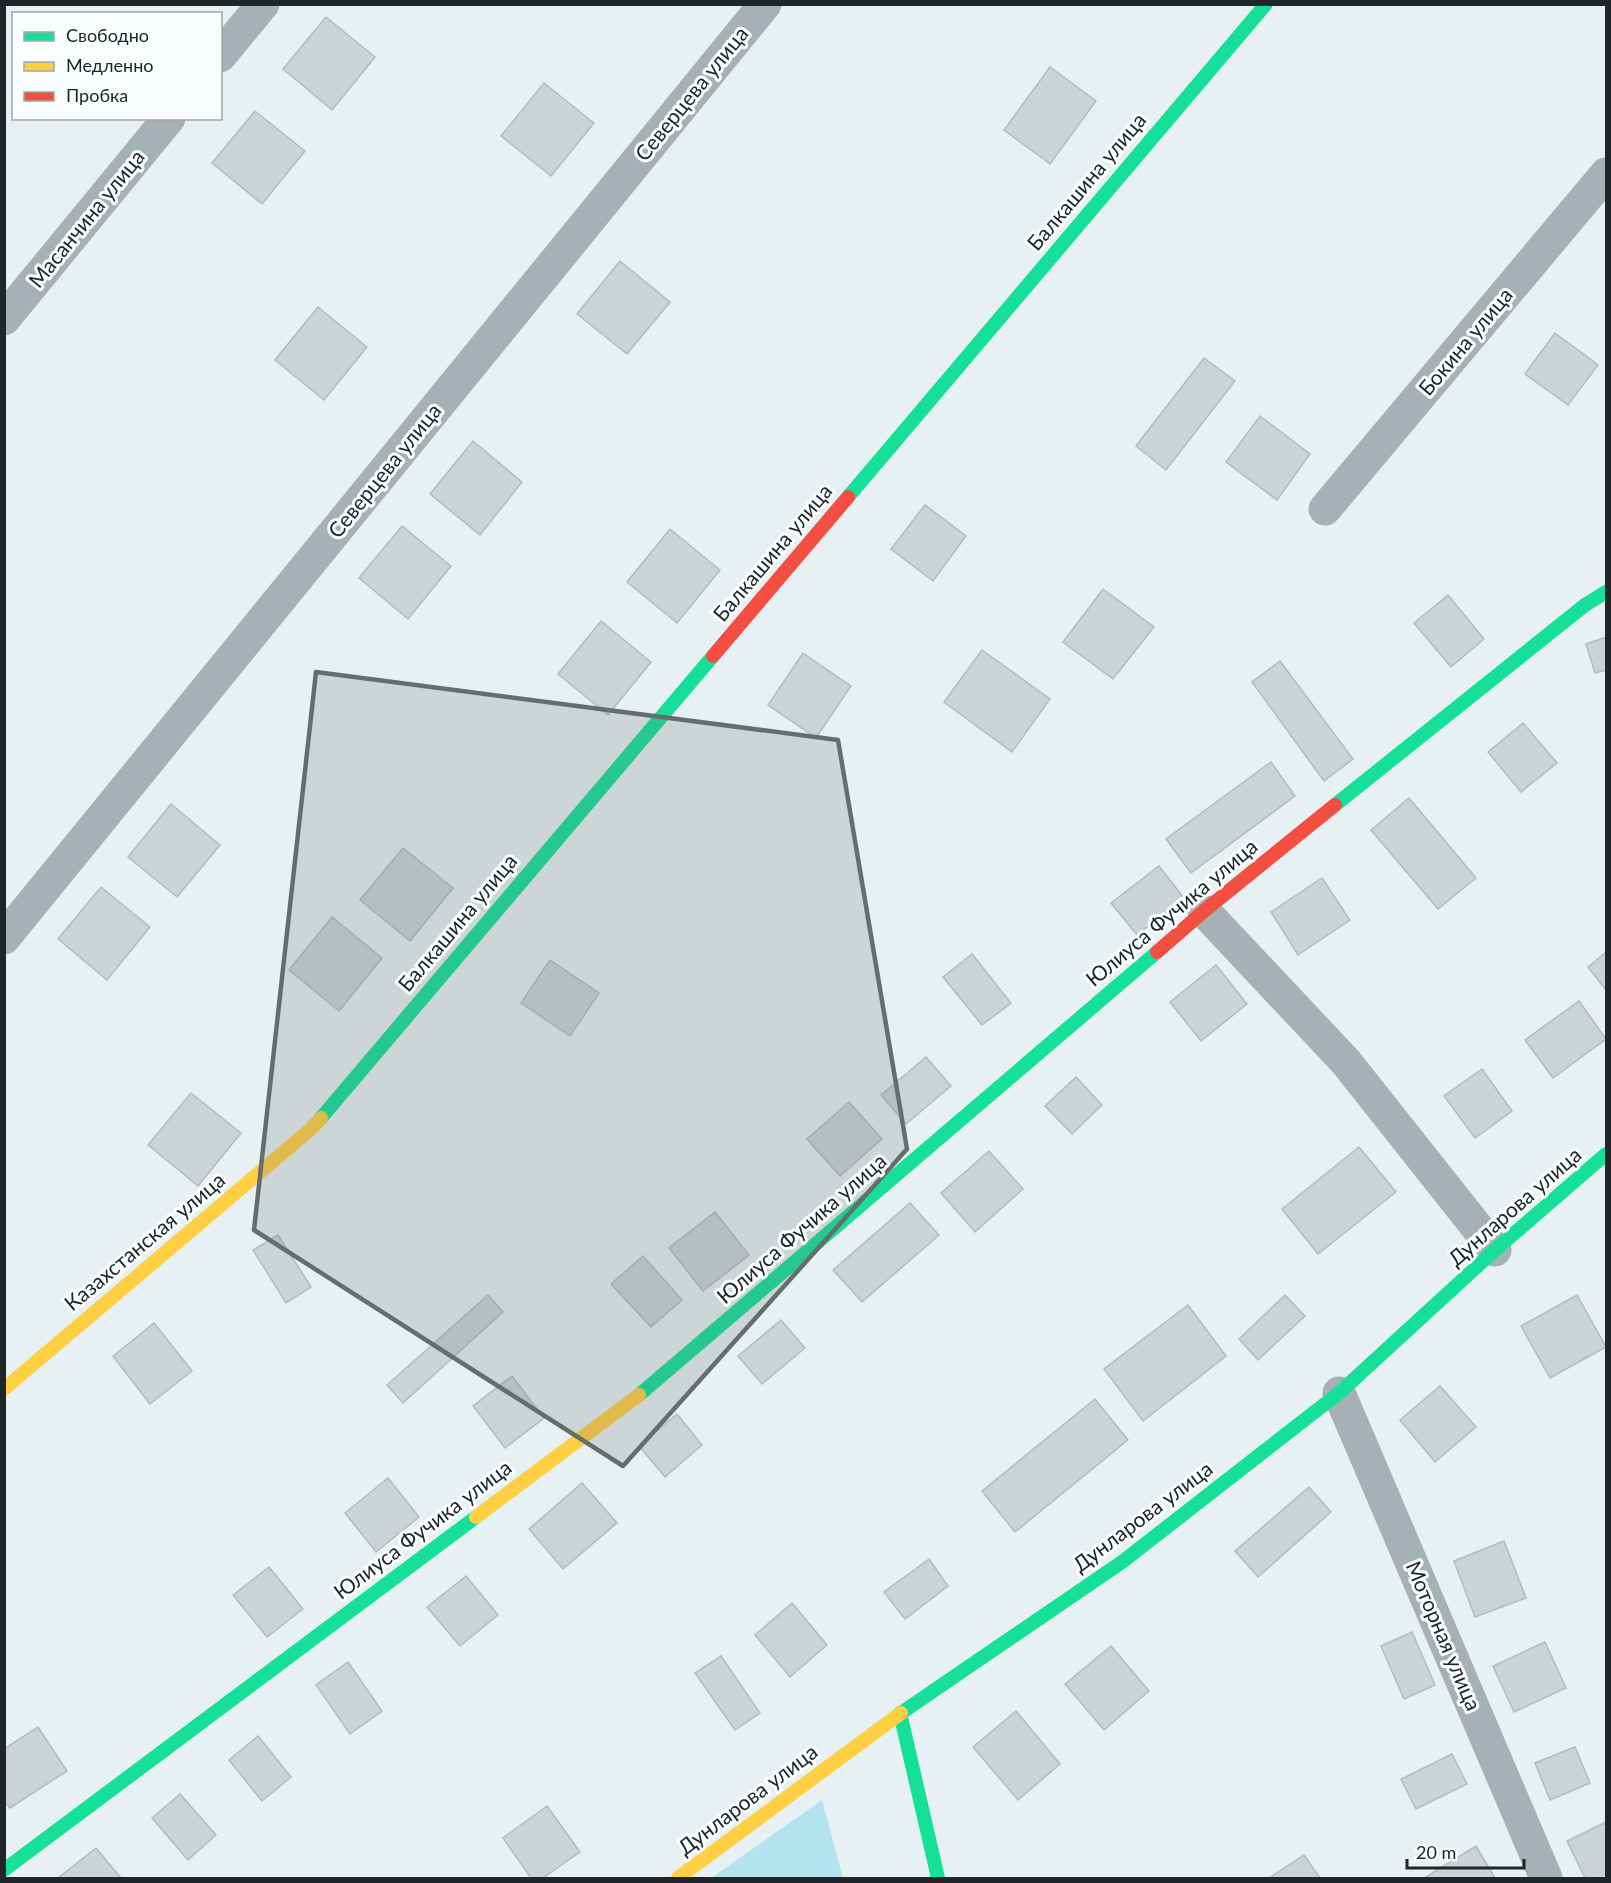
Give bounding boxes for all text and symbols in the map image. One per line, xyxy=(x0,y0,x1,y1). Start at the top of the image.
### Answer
legend xyxy=(12,12,222,120)
street label: Северцева улица xyxy=(629,21,753,165)
text: Свободно xyxy=(66,24,149,46)
text: Медленно xyxy=(66,54,154,76)
text: Пробка xyxy=(66,84,128,106)
street label: Балкашина улица xyxy=(1021,107,1150,255)
street label: Масанчина улица xyxy=(23,144,149,292)
street label: Бокина улица xyxy=(1413,282,1517,400)
street label: Северцева улица xyxy=(322,398,446,542)
street label: Балкашина улица xyxy=(707,478,836,626)
street label: Юлиуса Фучика улица xyxy=(1080,833,1262,991)
street label: Балкашина улица xyxy=(392,848,521,996)
street label: Дунларова улица xyxy=(1442,1141,1586,1270)
street label: Юлиуса Фучика улица xyxy=(711,1148,891,1308)
street label: Казахстанская улица xyxy=(59,1167,229,1315)
street label: Юлиуса Фучика улица xyxy=(328,1454,516,1604)
street label: Дунларова улица xyxy=(1067,1455,1217,1576)
street label: Моторная улица xyxy=(1402,1557,1487,1714)
street label: Дунларова улица xyxy=(672,1738,822,1859)
scale bar xyxy=(1407,1832,1524,1870)
text: 20 m xyxy=(1416,1841,1456,1863)

